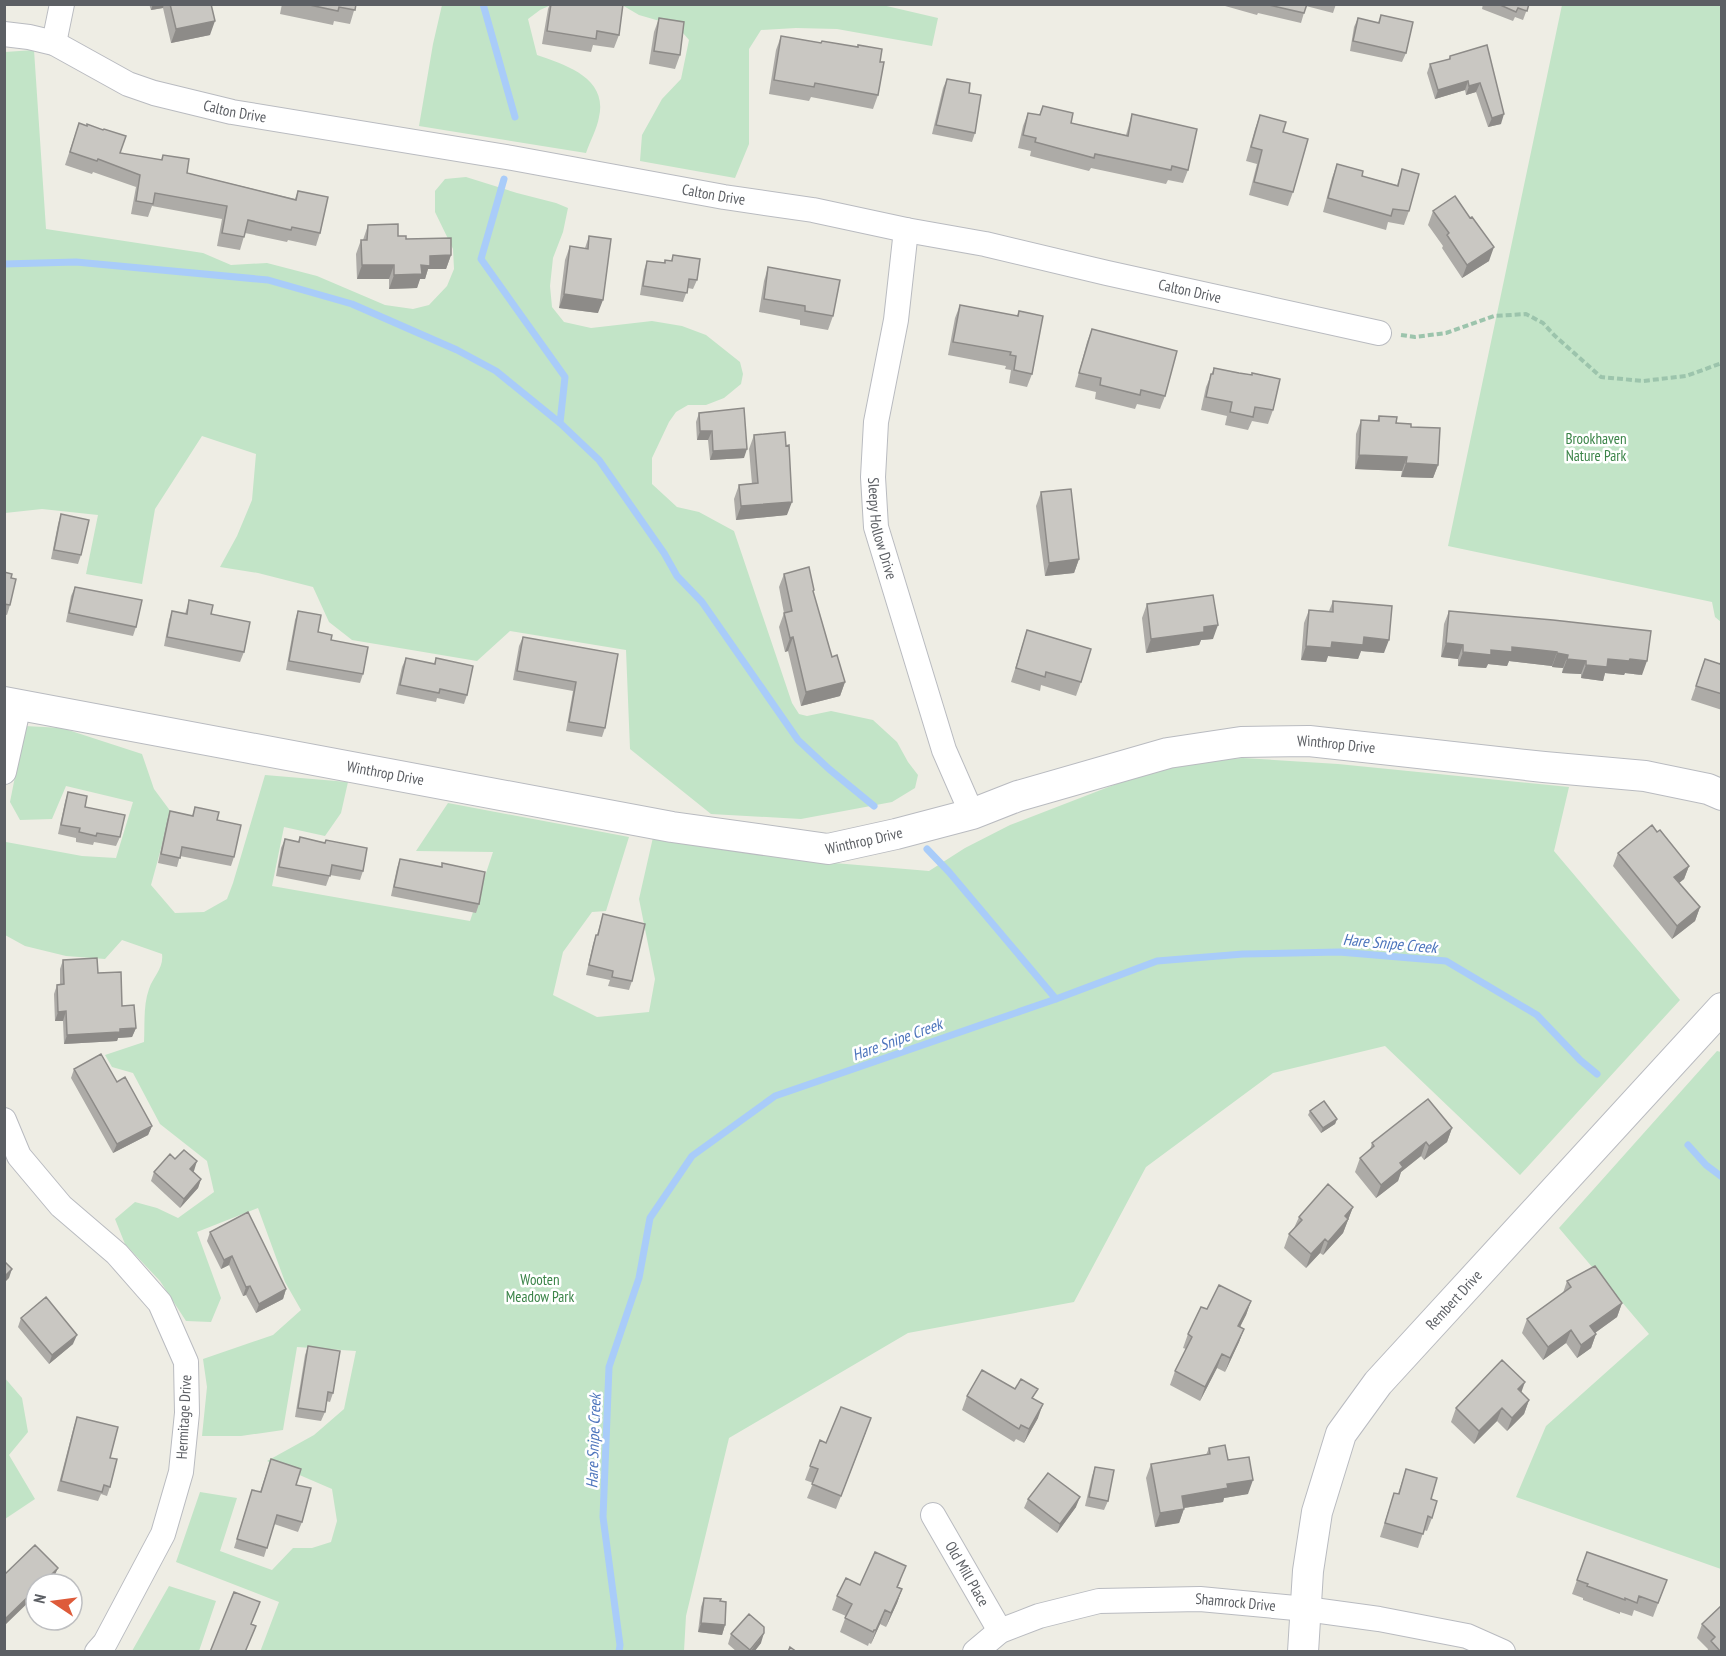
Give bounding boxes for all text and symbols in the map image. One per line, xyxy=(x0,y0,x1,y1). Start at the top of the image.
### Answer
street label: Calton Drive xyxy=(202,95,268,126)
street label: Calton Drive xyxy=(681,179,747,209)
street label: Calton Drive xyxy=(1157,275,1223,307)
park label: Brookhaven Nature Park xyxy=(1565,429,1627,465)
street label: Sleepy Hollow Drive xyxy=(864,477,901,582)
street label: Winthrop Drive xyxy=(1297,731,1376,757)
street label: Winthrop Drive xyxy=(345,756,426,789)
street label: Winthrop Drive xyxy=(824,823,904,858)
water label: Hare Snipe Creek xyxy=(1342,929,1440,957)
water label: Hare Snipe Creek xyxy=(849,1013,946,1065)
street label: Rembert Drive xyxy=(1422,1266,1486,1334)
park label: Wooten Meadow Park xyxy=(506,1270,574,1306)
street label: Hermitage Drive xyxy=(172,1374,195,1460)
water label: Hare Snipe Creek xyxy=(581,1392,605,1489)
street label: Old Mill Place xyxy=(941,1538,994,1610)
north arrow xyxy=(24,1572,84,1632)
street label: Shamrock Drive xyxy=(1195,1589,1277,1615)
text: N xyxy=(29,1592,50,1605)

